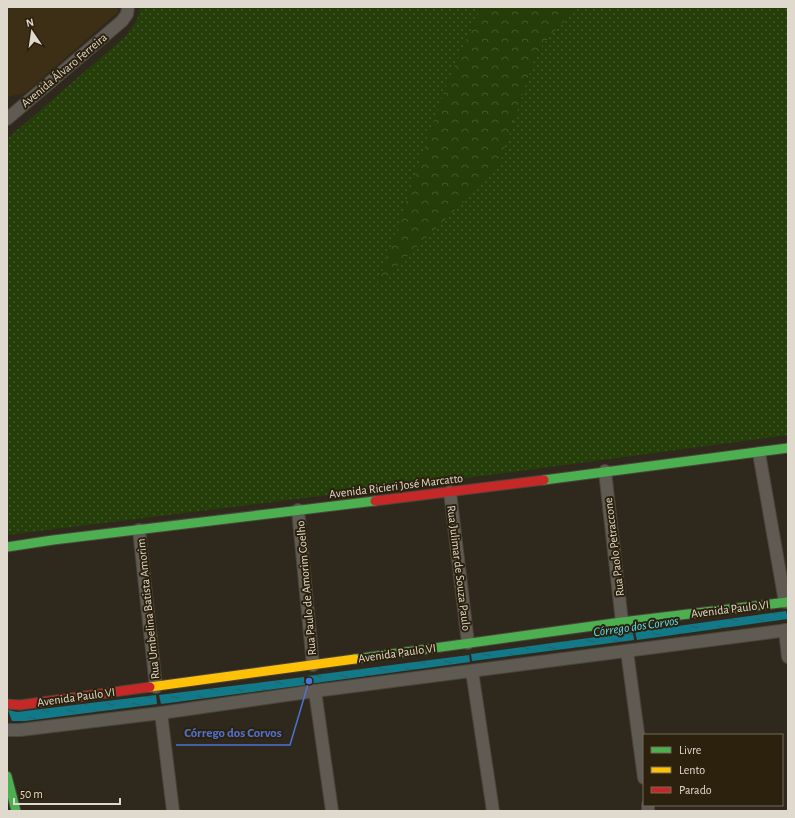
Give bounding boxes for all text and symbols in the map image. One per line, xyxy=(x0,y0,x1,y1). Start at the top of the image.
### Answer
north arrow xyxy=(12,12,52,52)
text: N xyxy=(25,17,35,29)
street label: Avenida Álvaro Ferreira xyxy=(18,30,109,109)
street label: Avenida Ricieri José Marcatto xyxy=(328,472,464,500)
street label: Rua Paolo Petraccone xyxy=(602,497,626,597)
street label: Rua Julimar de Souza Paulo xyxy=(445,504,473,632)
street label: Rua Paulo de Amorim Coelho xyxy=(294,520,318,656)
street label: Rua Umbelina Batista Amorim xyxy=(135,538,161,680)
street label: Avenida Paulo VI xyxy=(690,598,770,620)
water label: Córrego dos Corvos xyxy=(593,615,679,639)
street label: Avenida Paulo VI xyxy=(357,642,437,664)
street label: Avenida Paulo VI xyxy=(36,686,116,708)
callout: Córrego dos Corvos xyxy=(176,720,290,745)
text: Córrego dos Corvos xyxy=(184,727,282,740)
legend xyxy=(643,734,783,806)
text: Livre xyxy=(679,744,701,756)
text: Lento xyxy=(679,764,705,776)
scale bar xyxy=(14,780,120,806)
text: Parado xyxy=(679,784,712,796)
text: 50 m xyxy=(20,788,43,800)

